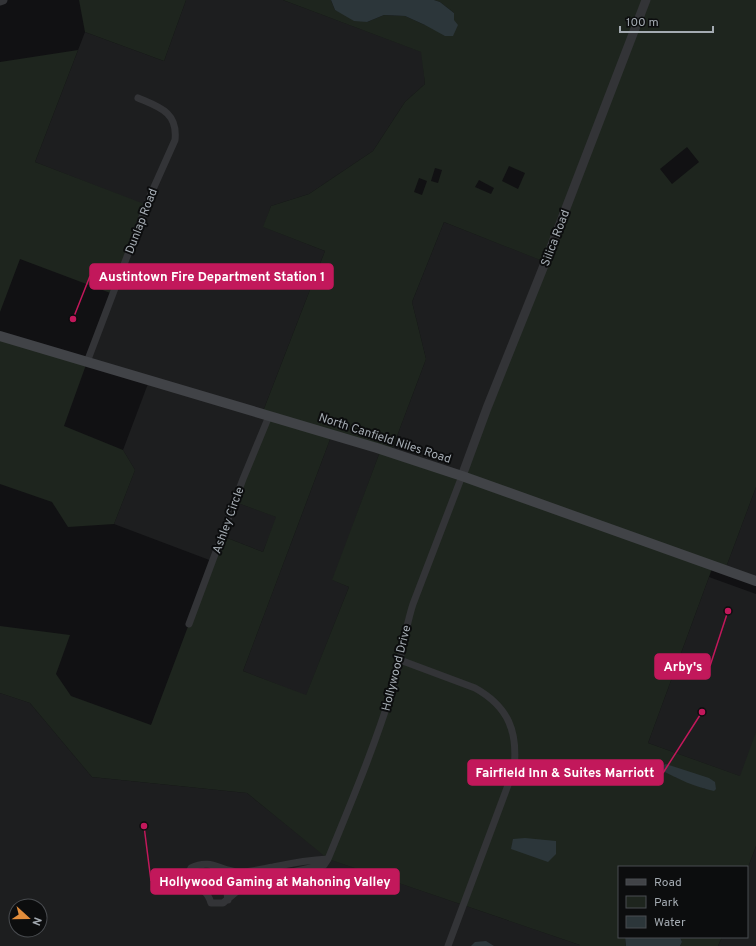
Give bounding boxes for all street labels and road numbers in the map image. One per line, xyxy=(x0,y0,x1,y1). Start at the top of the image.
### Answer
street label: Dunlap Road xyxy=(122,186,162,256)
street label: Silica Road xyxy=(538,208,574,269)
street label: North Canfield Niles Road xyxy=(316,410,453,468)
street label: Ashley Circle xyxy=(209,485,248,556)
street label: Hollywood Drive xyxy=(379,624,415,713)

